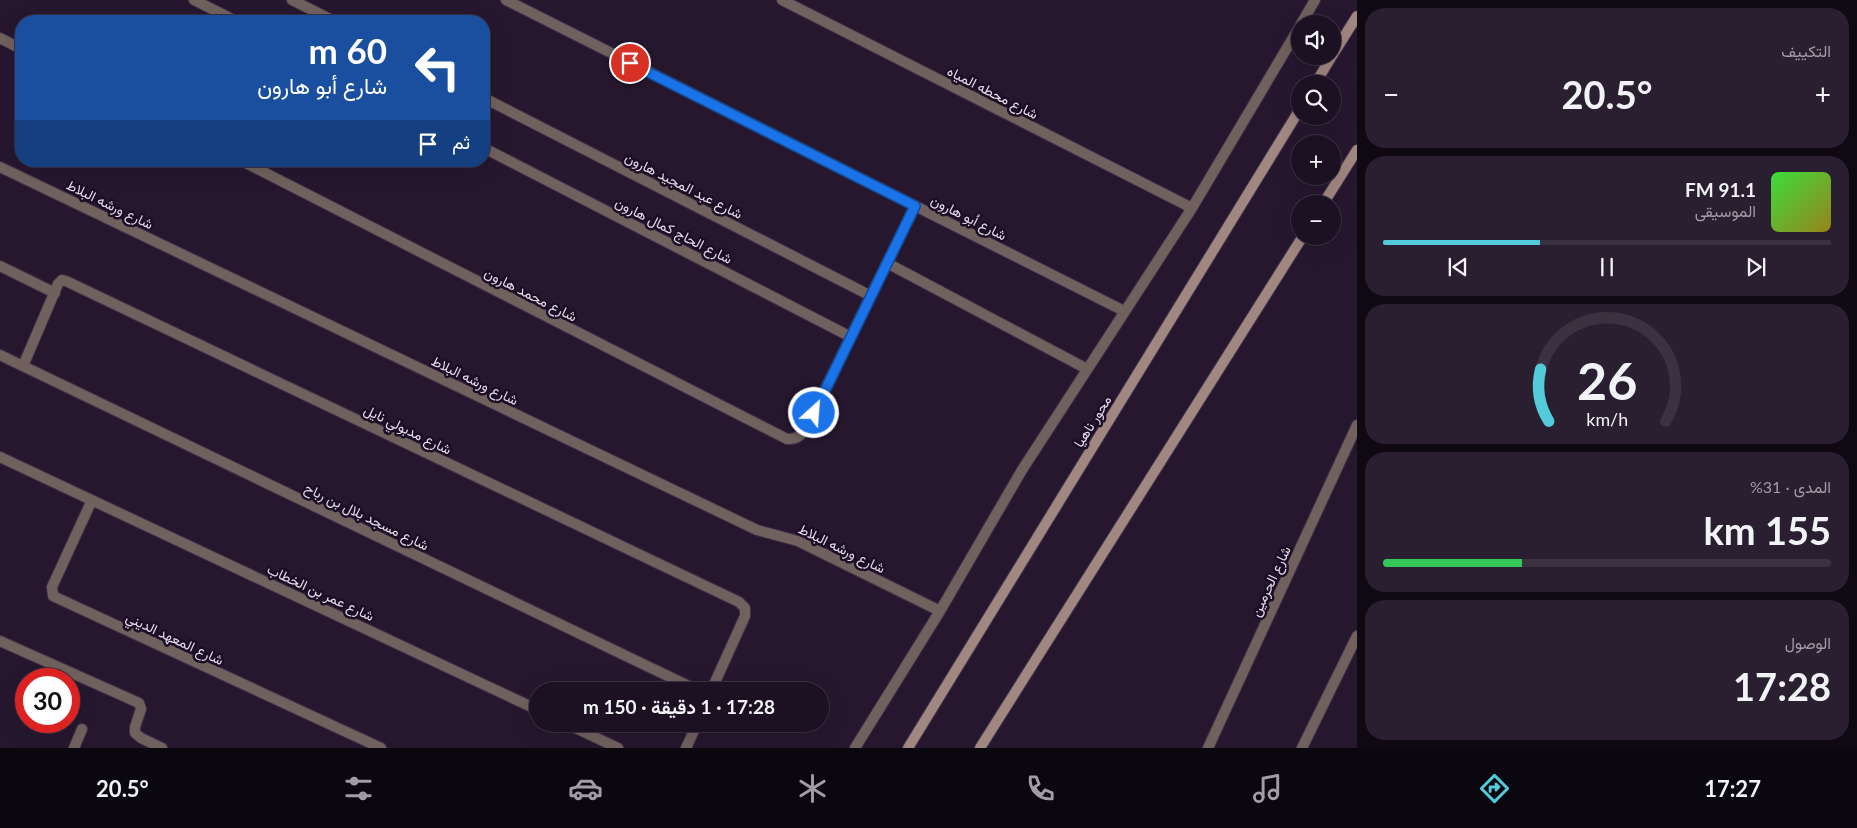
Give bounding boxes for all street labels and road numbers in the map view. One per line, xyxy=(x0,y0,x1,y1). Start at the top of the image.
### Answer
street label: شارع محطه المياه xyxy=(943,62,1041,125)
street label: شارع عبد المجيد هارون xyxy=(621,148,746,225)
street label: شارع ورشه البلاط xyxy=(62,176,156,235)
street label: شارع أبو هارون xyxy=(927,191,1010,246)
street label: شارع الحاج كمال هارون xyxy=(611,193,735,270)
street label: شارع محمد هارون xyxy=(481,263,580,327)
street label: شارع ورشه البلاط xyxy=(427,352,521,411)
street label: محور ناهيا xyxy=(1069,392,1115,451)
street label: شارع مدبولي نايل xyxy=(360,400,455,461)
street label: شارع مسجد بلال بن رباح xyxy=(301,479,432,556)
street label: شارع ورشه البلاط xyxy=(794,520,888,579)
street label: شارع الحرمين xyxy=(1246,543,1296,620)
street label: شارع عمر بن الخطاب xyxy=(264,560,377,627)
street label: شارع المعهد الديني xyxy=(122,608,227,672)

